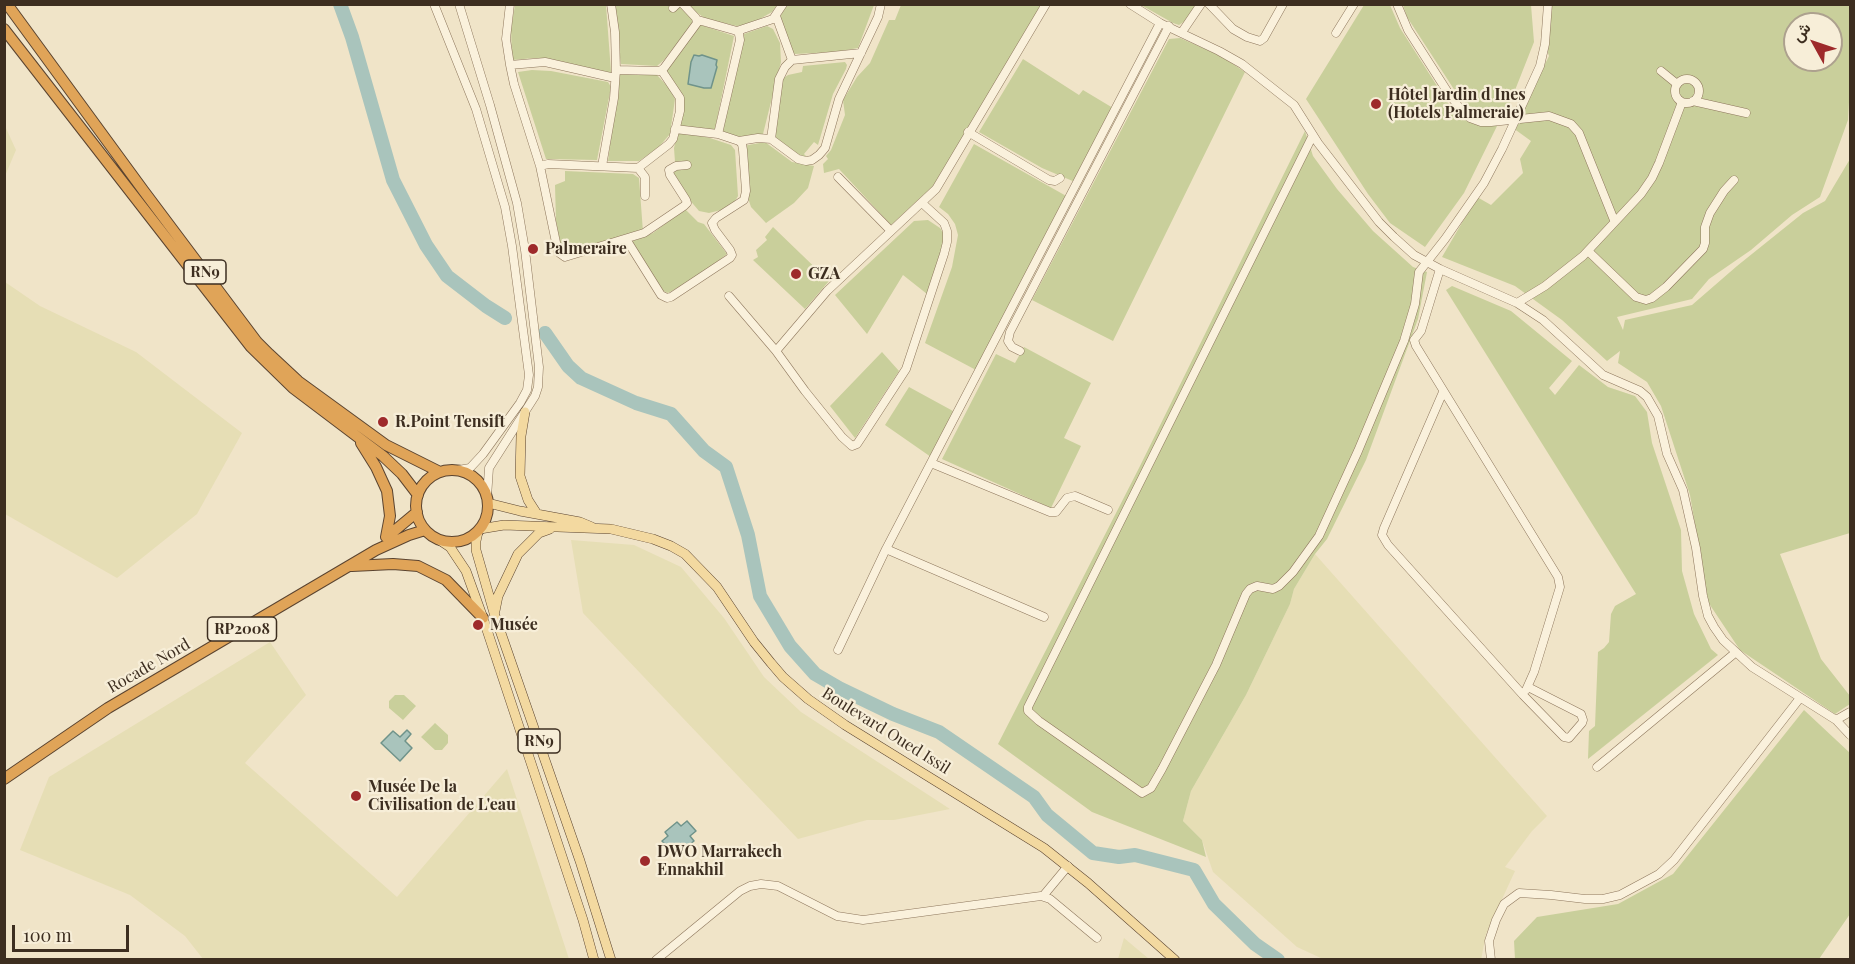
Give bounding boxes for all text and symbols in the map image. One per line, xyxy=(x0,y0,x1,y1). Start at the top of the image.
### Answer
north arrow xyxy=(1783,12,1843,72)
text: ش xyxy=(1786,17,1815,46)
place label: Hôtel Jardin d Ines (Hotels Palmeraie) xyxy=(1388,85,1526,123)
marker: Hôtel Jardin d Ines (Hotels Palmeraie) xyxy=(1369,97,1383,111)
place label: Palmeraire xyxy=(545,239,627,259)
marker: Palmeraire xyxy=(526,242,540,256)
road number: RN9 xyxy=(184,260,226,284)
place label: GZA xyxy=(808,264,840,284)
marker: GZA xyxy=(789,267,803,281)
place label: R.Point Tensift xyxy=(395,412,505,432)
marker: R.Point Tensift xyxy=(376,415,390,429)
place label: Musée xyxy=(490,615,538,635)
road number: RP2008 xyxy=(208,617,276,641)
marker: Musée xyxy=(471,618,485,632)
street label: Rocade Nord xyxy=(104,635,194,697)
street label: Boulevard Oued Issil xyxy=(818,684,954,778)
road number: RN9 xyxy=(518,729,560,753)
place label: Musée De la Civilisation de L'eau xyxy=(368,777,516,815)
marker: Musée De la Civilisation de L'eau xyxy=(349,789,363,803)
place label: DWO Marrakech Ennakhil xyxy=(657,842,782,880)
marker: DWO Marrakech Ennakhil xyxy=(638,854,652,868)
scale bar xyxy=(15,913,132,951)
text: 100 m xyxy=(23,923,72,947)

